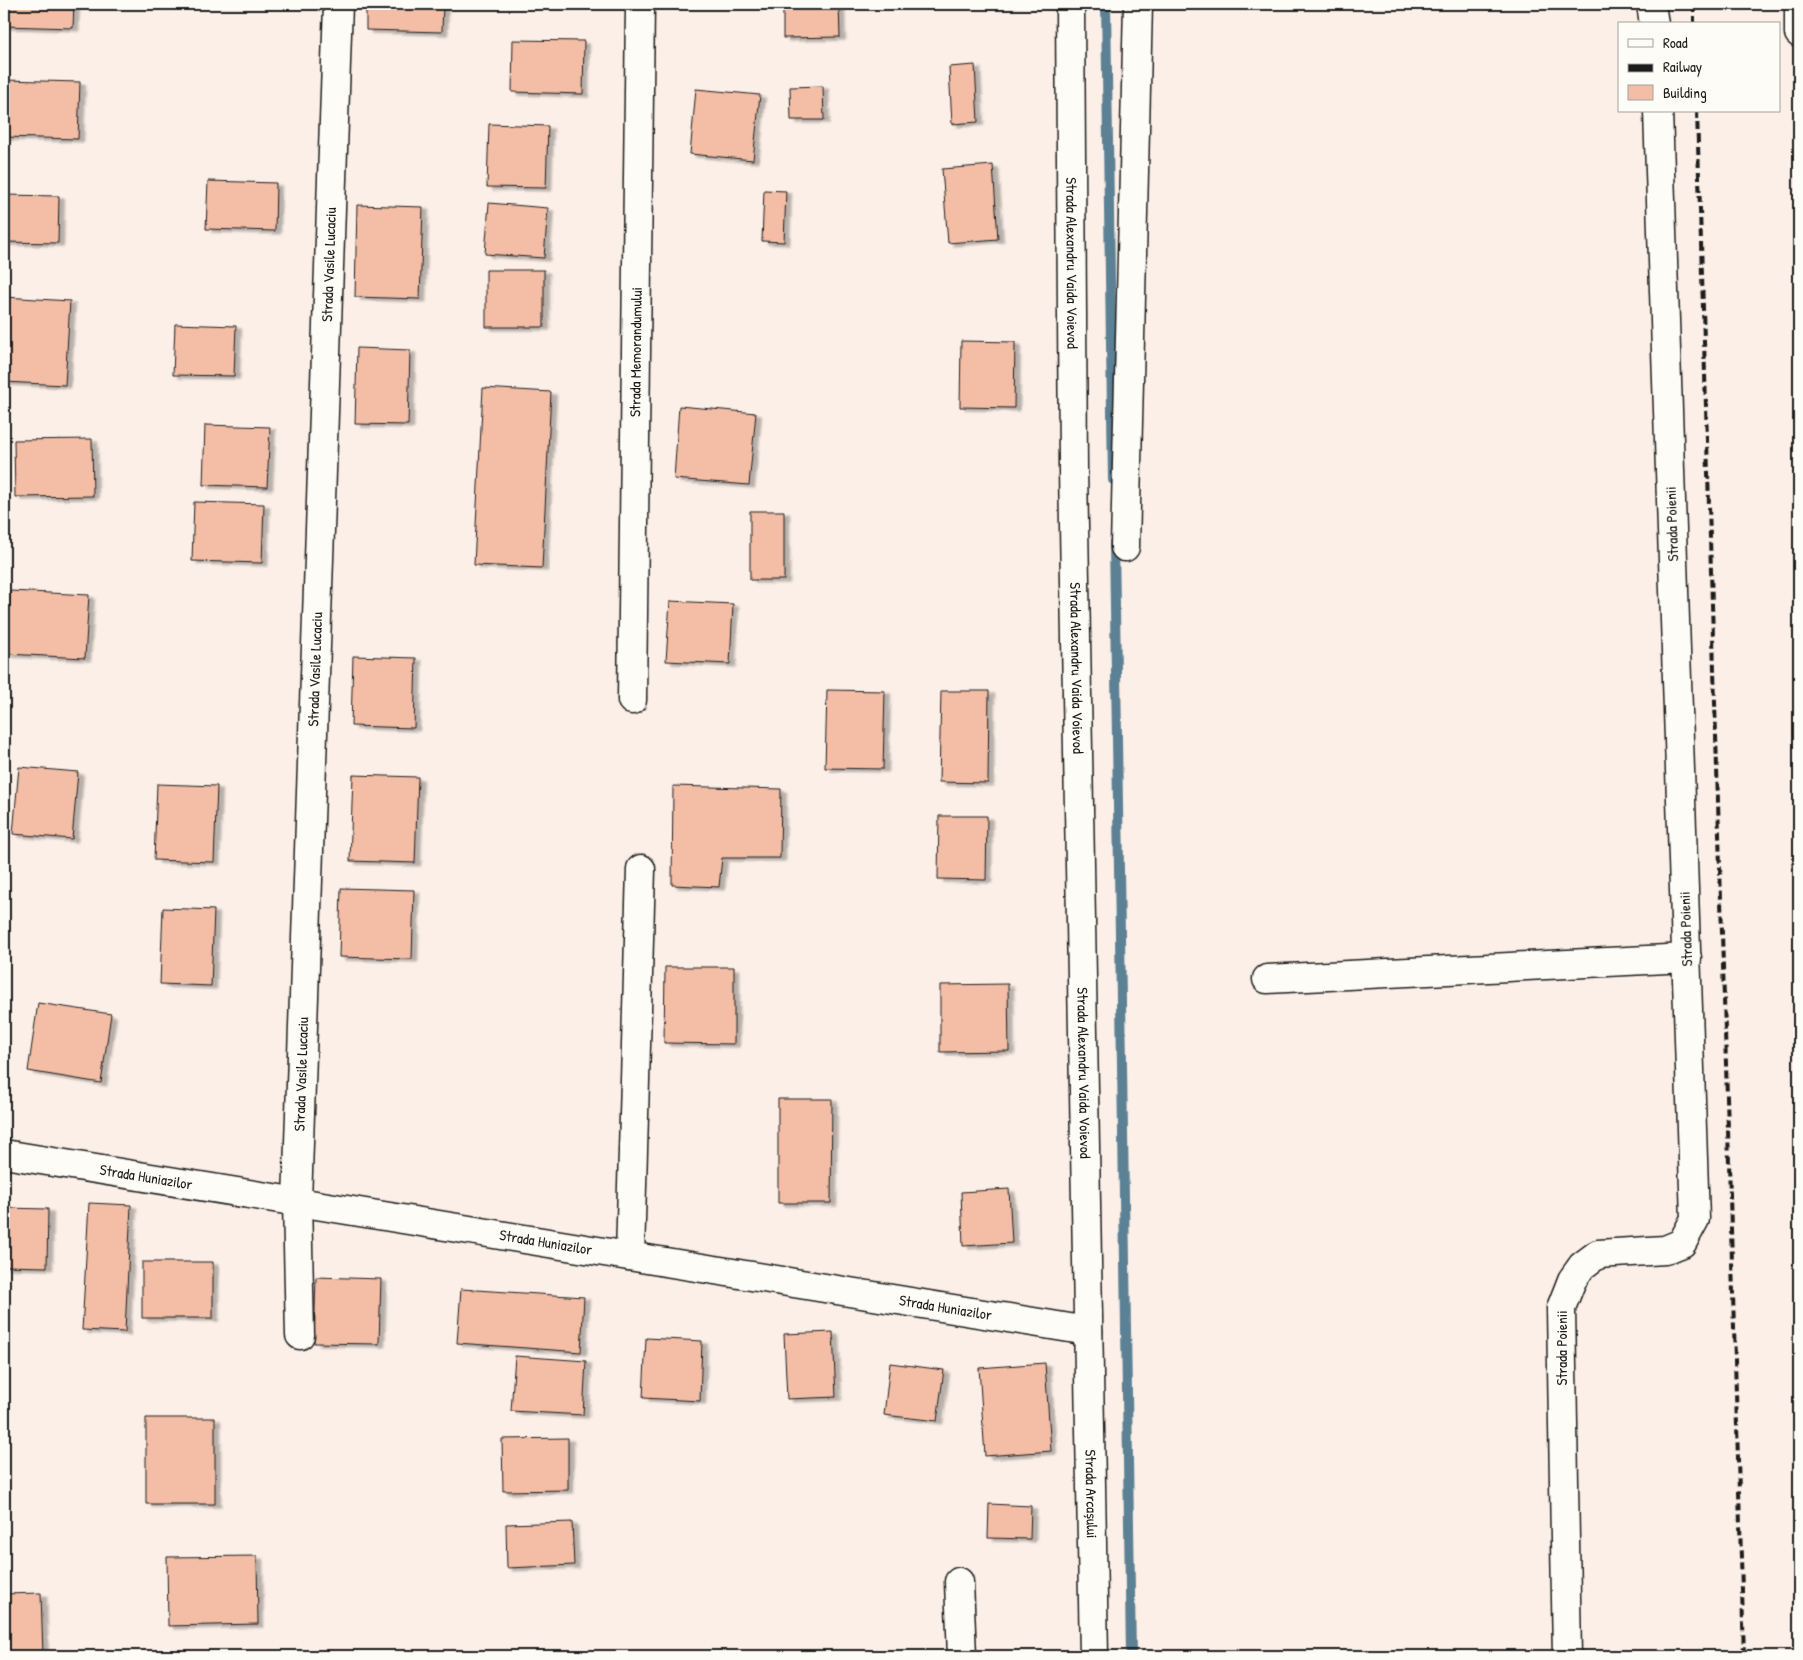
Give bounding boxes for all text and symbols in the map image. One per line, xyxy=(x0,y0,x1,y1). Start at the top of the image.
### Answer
legend xyxy=(1618,22,1780,112)
text: Road xyxy=(1663,32,1688,53)
text: Railway xyxy=(1663,56,1702,77)
text: Building xyxy=(1663,82,1707,103)
street label: Strada Alexandru Vaida Voievod xyxy=(1061,177,1083,349)
street label: Strada Vasile Lucaciu xyxy=(316,207,341,322)
street label: Strada Memorandumului xyxy=(624,287,647,417)
street label: Strada Poienii xyxy=(1660,486,1683,562)
street label: Strada Alexandru Vaida Voievod xyxy=(1065,582,1089,754)
street label: Strada Vasile Lucaciu xyxy=(302,612,327,727)
street label: Strada Poienii xyxy=(1674,891,1697,967)
street label: Strada Alexandru Vaida Voievod xyxy=(1072,987,1096,1159)
street label: Strada Vasile Lucaciu xyxy=(288,1017,313,1132)
street label: Strada Huniazilor xyxy=(98,1159,194,1195)
street label: Strada Huniazilor xyxy=(498,1224,594,1260)
street label: Strada Huniazilor xyxy=(898,1289,994,1325)
street label: Strada Poienii xyxy=(1551,1311,1572,1385)
street label: Strada Arcașului xyxy=(1080,1449,1103,1538)

